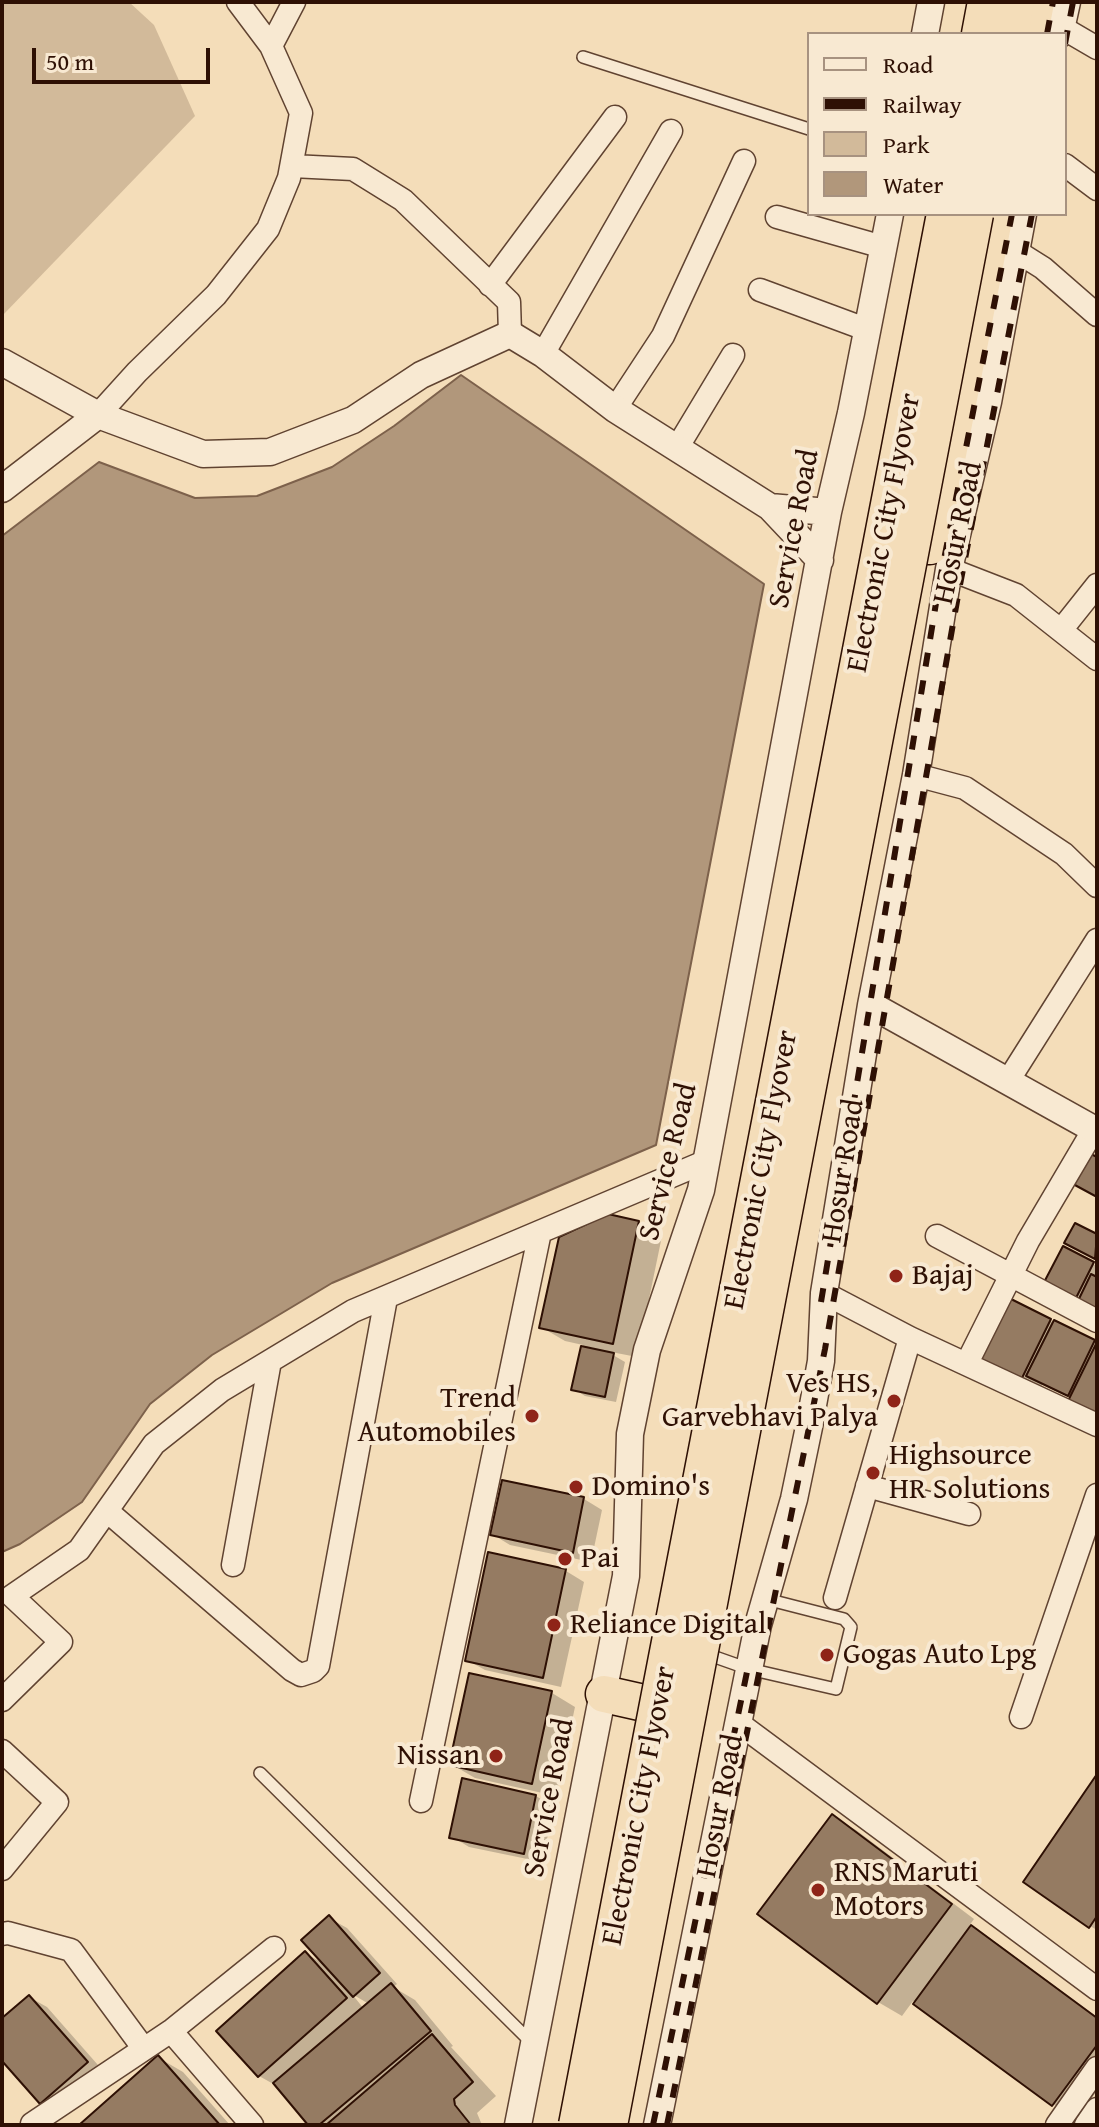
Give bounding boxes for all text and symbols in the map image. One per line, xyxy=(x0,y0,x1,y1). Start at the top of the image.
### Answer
scale bar xyxy=(36,32,214,82)
legend xyxy=(807,32,1067,216)
text: 50 m xyxy=(46,44,94,79)
text: Road xyxy=(883,47,933,82)
text: Railway xyxy=(883,87,962,122)
text: Park xyxy=(883,127,929,162)
text: Water xyxy=(883,167,943,202)
street label: Electronic City Flyover xyxy=(840,390,930,676)
street label: Service Road xyxy=(762,446,828,612)
street label: Hosur Road xyxy=(926,458,992,608)
street label: Electronic City Flyover xyxy=(717,1027,807,1313)
street label: Service Road xyxy=(632,1079,706,1245)
street label: Hosur Road xyxy=(815,1097,873,1245)
place label: Bajaj xyxy=(912,1258,973,1294)
marker: Bajaj xyxy=(887,1267,905,1285)
place label: Ves HS, Garvebhavi Palya xyxy=(662,1366,878,1436)
place label: Trend Automobiles xyxy=(358,1381,516,1452)
marker: Ves HS, Garvebhavi Palya xyxy=(885,1392,903,1410)
marker: Trend Automobiles xyxy=(523,1407,541,1425)
place label: Highsource HR Solutions xyxy=(889,1438,1050,1508)
marker: Highsource HR Solutions xyxy=(864,1464,882,1482)
place label: Domino's xyxy=(592,1469,710,1505)
marker: Domino's xyxy=(567,1478,585,1496)
place label: Pai xyxy=(581,1541,620,1577)
marker: Pai xyxy=(556,1550,574,1568)
place label: Reliance Digital xyxy=(570,1607,766,1643)
marker: Reliance Digital xyxy=(545,1616,563,1634)
place label: Gogas Auto Lpg xyxy=(843,1637,1036,1673)
marker: Gogas Auto Lpg xyxy=(818,1646,836,1664)
street label: Electronic City Flyover xyxy=(595,1663,685,1949)
street label: Service Road xyxy=(517,1715,583,1881)
street label: Hosur Road xyxy=(689,1731,753,1881)
place label: Nissan xyxy=(397,1738,480,1774)
marker: Nissan xyxy=(487,1747,505,1765)
place label: RNS Maruti Motors xyxy=(834,1855,979,1926)
marker: RNS Maruti Motors xyxy=(809,1881,827,1899)

